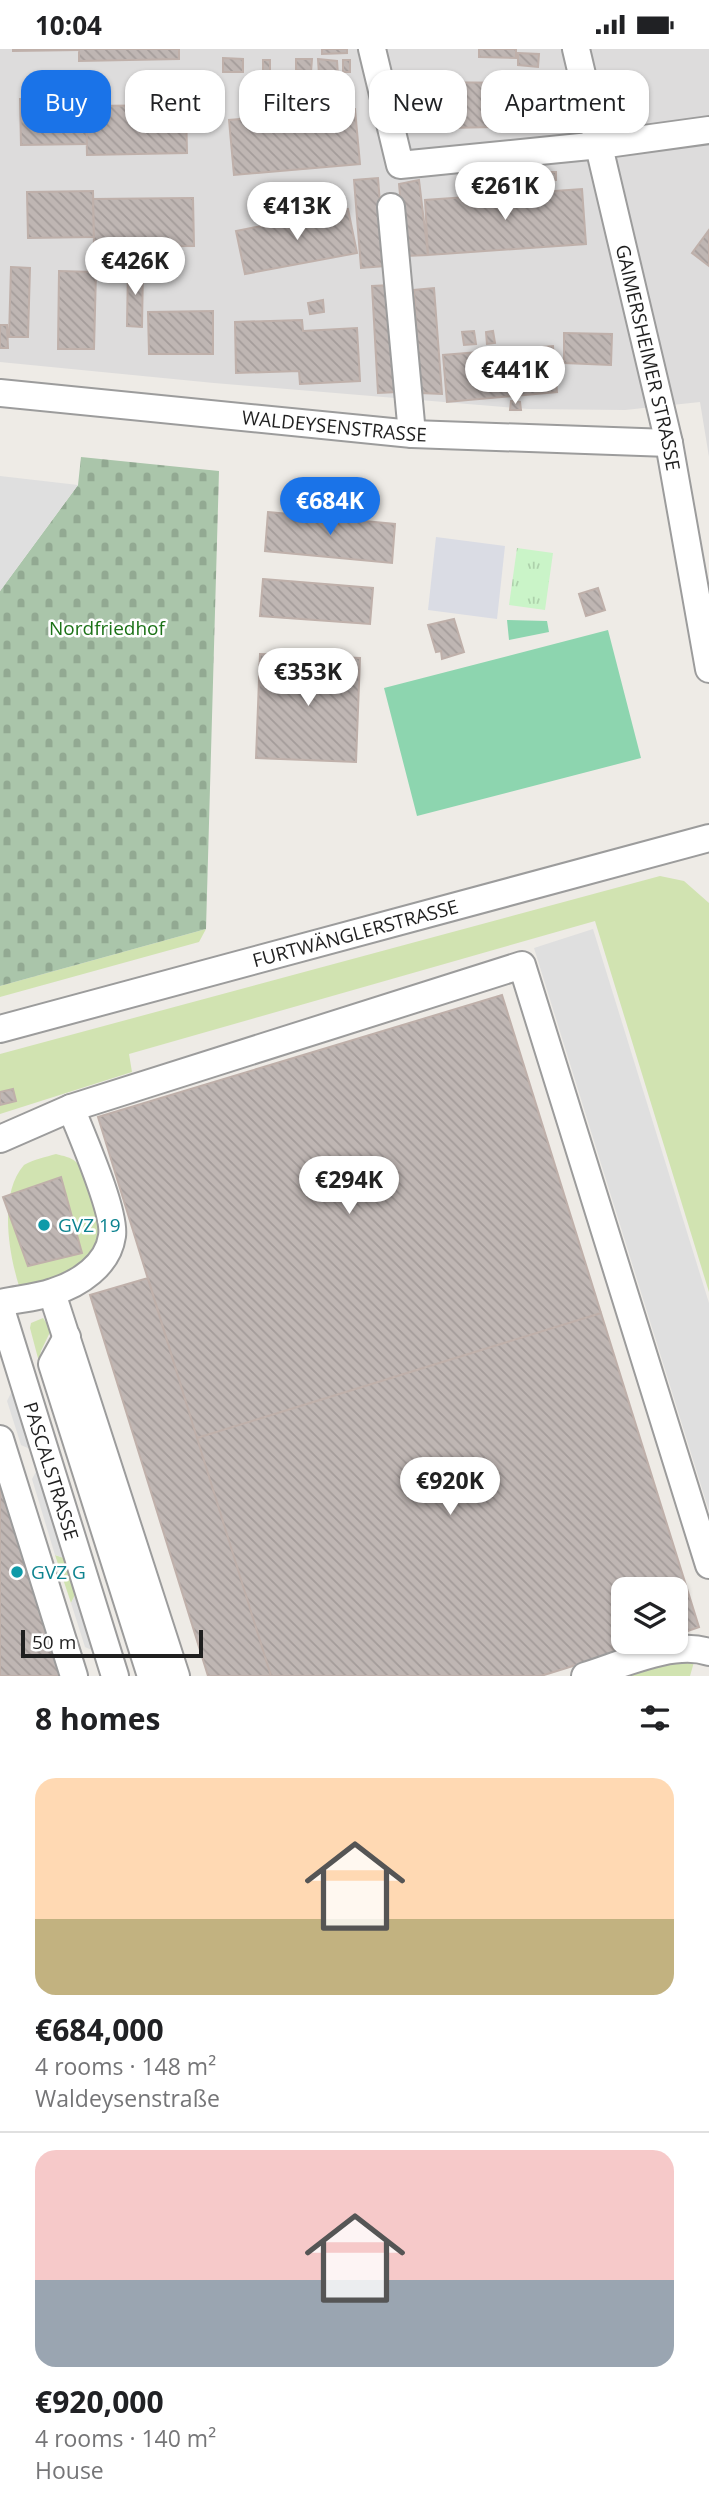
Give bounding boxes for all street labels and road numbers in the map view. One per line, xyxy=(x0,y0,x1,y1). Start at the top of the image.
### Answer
street label: GAIMERSHEIMER STRASSE xyxy=(610,242,687,473)
street label: WALDEYSENSTRASSE xyxy=(241,404,427,448)
street label: FURTWÄNGLERSTRASSE xyxy=(250,893,461,973)
street label: PASCALSTRASSE xyxy=(18,1399,85,1544)

